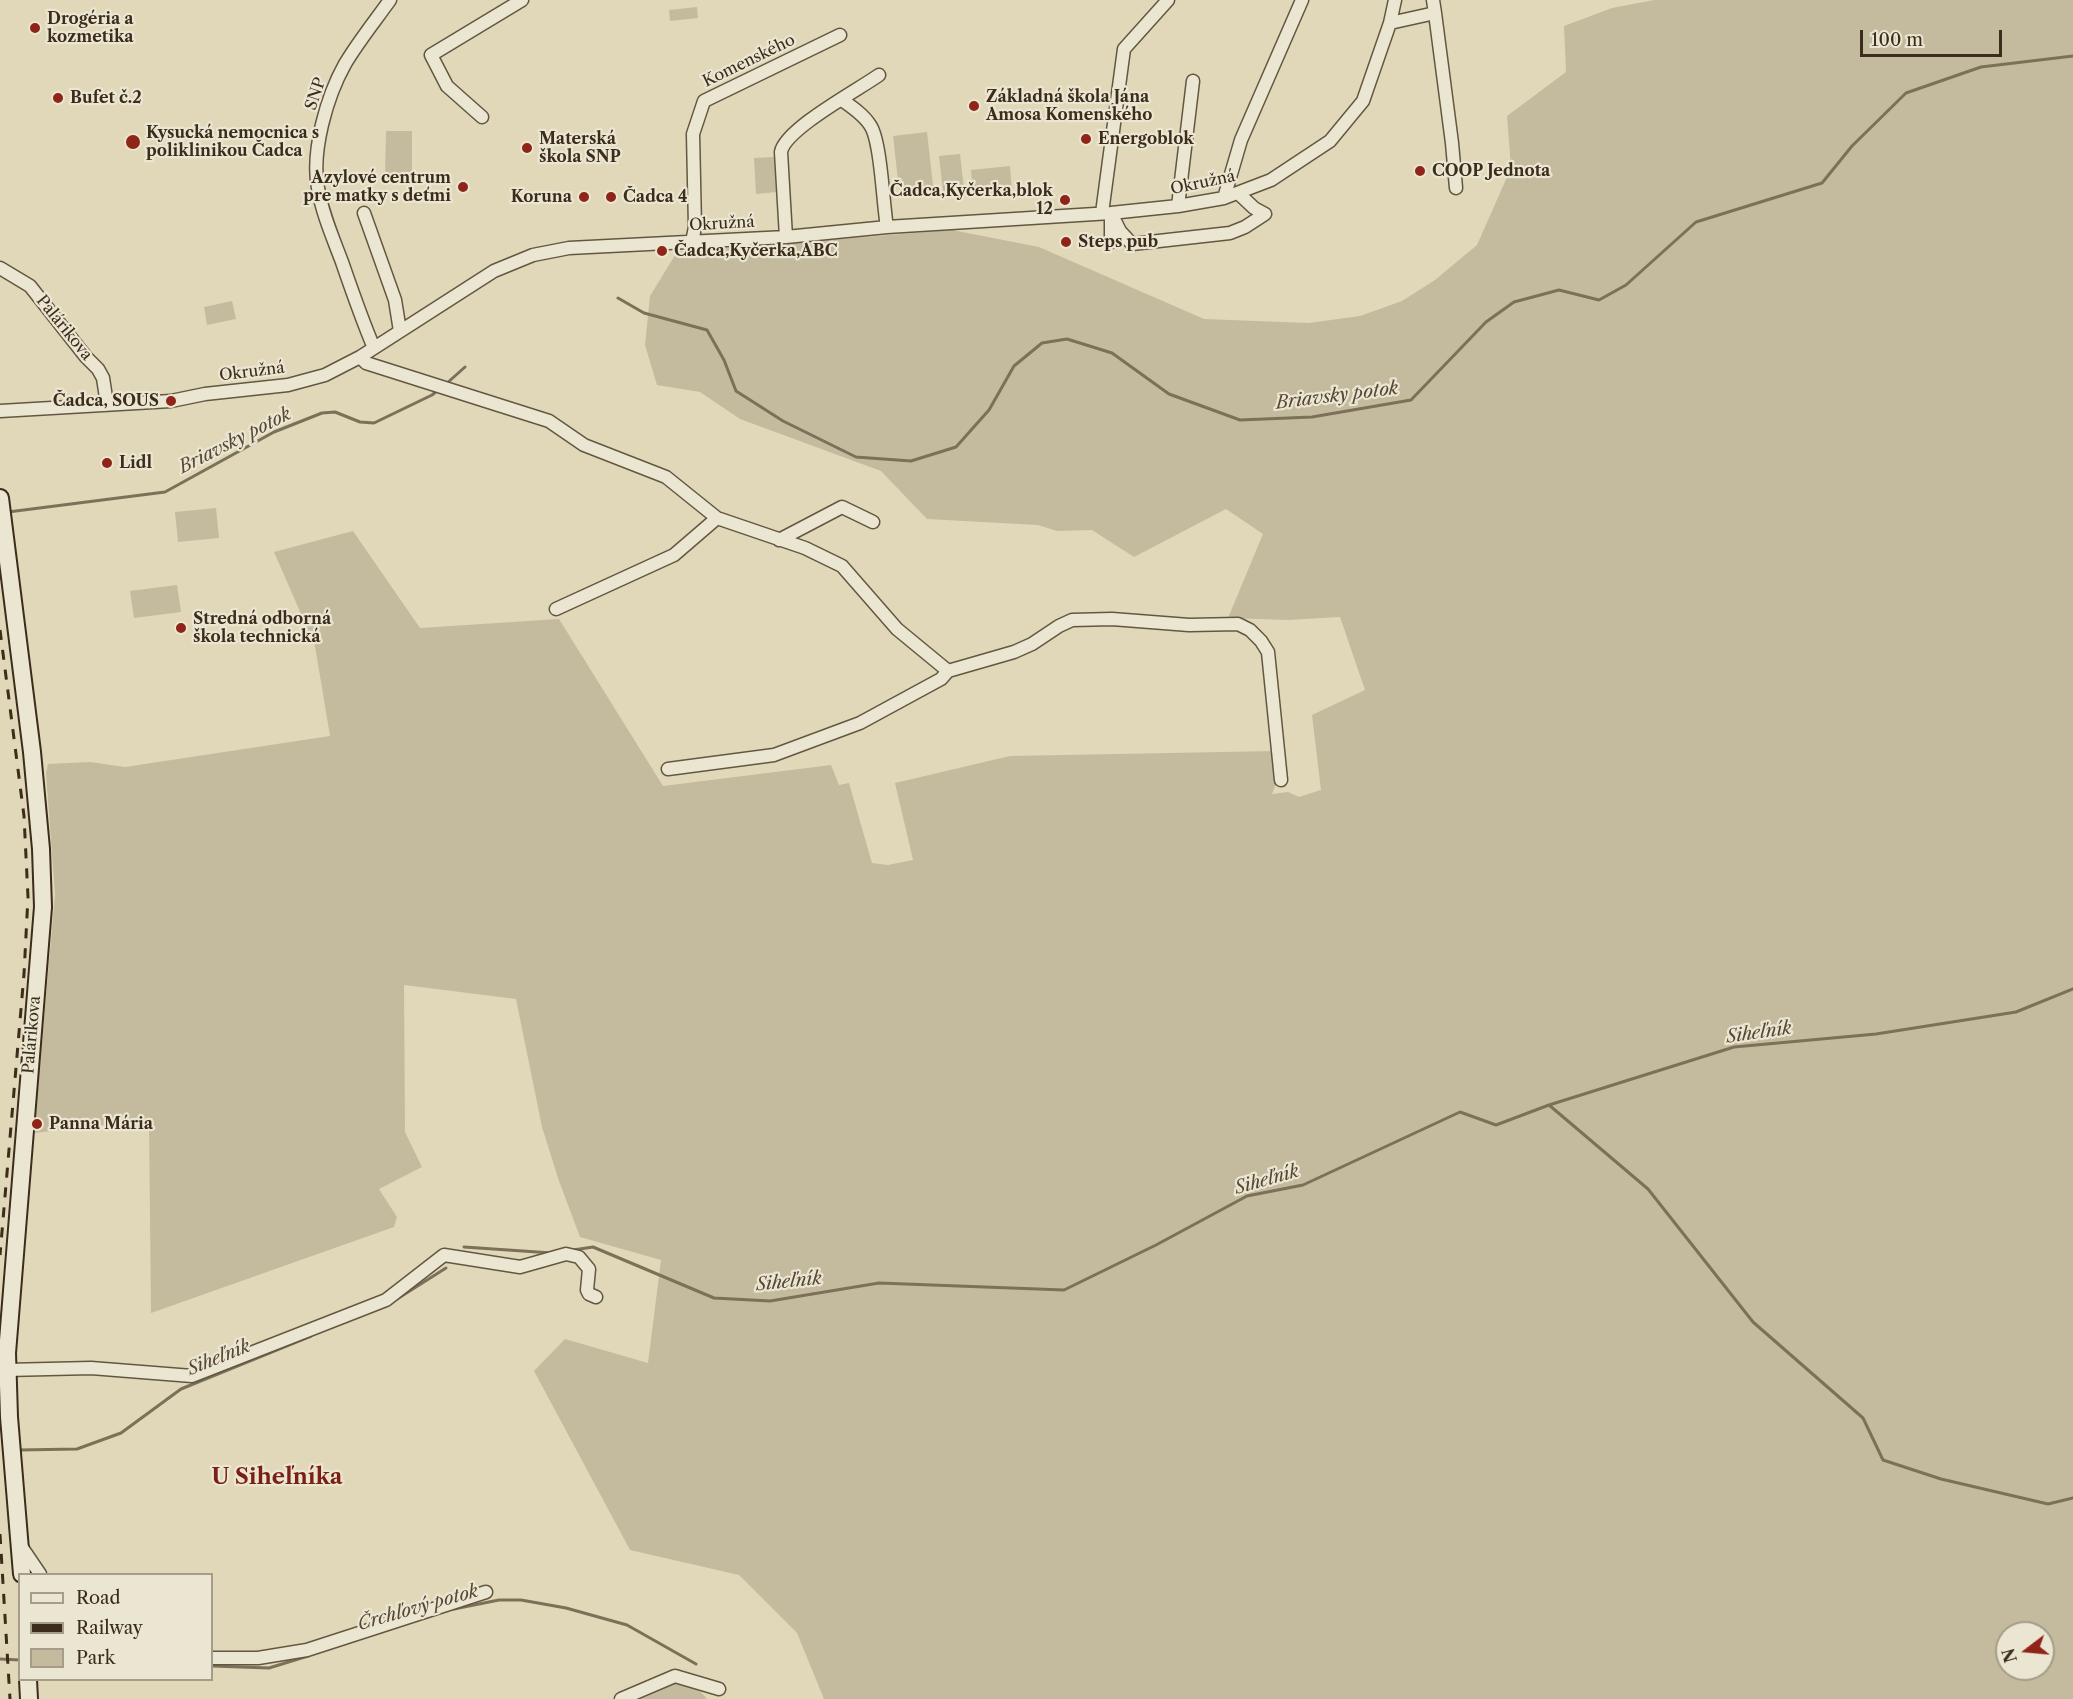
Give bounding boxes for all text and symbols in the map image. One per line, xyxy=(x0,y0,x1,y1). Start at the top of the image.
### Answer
place label: Drogéria a kozmetika xyxy=(47,9,134,47)
scale bar xyxy=(1863,18,2006,56)
marker: Drogéria a kozmetika xyxy=(28,21,42,35)
text: 100 m xyxy=(1871,29,1923,51)
street label: Komenského xyxy=(700,30,798,92)
street label: SNP xyxy=(301,75,331,113)
place label: Základná škola Jána Amosa Komenského xyxy=(986,87,1152,125)
place label: Bufet č.2 xyxy=(70,88,142,108)
marker: Bufet č.2 xyxy=(51,91,65,105)
marker: Základná škola Jána Amosa Komenského xyxy=(967,99,981,113)
place label: Kysucká nemocnica s poliklinikou Čadca xyxy=(146,123,319,161)
place label: Materská škola SNP xyxy=(539,129,621,167)
place label: Energoblok xyxy=(1098,129,1194,149)
marker: Energoblok xyxy=(1079,132,1093,146)
marker: Kysucká nemocnica s poliklinikou Čadca xyxy=(124,133,142,151)
marker: Materská škola SNP xyxy=(520,141,534,155)
place label: COOP Jednota xyxy=(1432,161,1550,181)
marker: COOP Jednota xyxy=(1413,164,1427,178)
street label: Okružná xyxy=(1169,167,1237,199)
place label: Azylové centrum pre matky s deťmi xyxy=(303,168,451,206)
marker: Azylové centrum pre matky s deťmi xyxy=(456,180,470,194)
place label: Čadca,Kyčerka,blok 12 xyxy=(890,181,1053,219)
place label: Koruna xyxy=(511,187,572,207)
place label: Čadca 4 xyxy=(623,187,687,207)
marker: Koruna xyxy=(577,190,591,204)
marker: Čadca 4 xyxy=(604,190,618,204)
marker: Čadca,Kyčerka,blok 12 xyxy=(1058,193,1072,207)
street label: Okružná xyxy=(689,213,755,235)
place label: Steps pub xyxy=(1078,232,1158,252)
marker: Steps pub xyxy=(1059,235,1073,249)
place label: Čadca,Kyčerka,ABC xyxy=(674,241,838,261)
marker: Čadca,Kyčerka,ABC xyxy=(655,244,669,258)
street label: Palárikova xyxy=(32,292,96,364)
street label: Okružná xyxy=(218,358,286,386)
water label: Briavsky potok xyxy=(1275,378,1399,414)
place label: Čadca, SOUS xyxy=(53,391,159,411)
marker: Čadca, SOUS xyxy=(164,394,178,408)
water label: Briavsky potok xyxy=(175,403,295,479)
place label: Lidl xyxy=(119,453,152,473)
marker: Lidl xyxy=(100,456,114,470)
place label: Stredná odborná škola technická xyxy=(193,609,331,647)
marker: Stredná odborná škola technická xyxy=(174,621,188,635)
street label: Palárikova xyxy=(19,995,45,1075)
water label: Siheľník xyxy=(1725,1018,1793,1048)
place label: Panna Mária xyxy=(49,1114,153,1134)
marker: Panna Mária xyxy=(30,1117,44,1131)
water label: Siheľník xyxy=(1232,1161,1302,1199)
water label: Siheľník xyxy=(755,1268,823,1296)
water label: Siheľník xyxy=(184,1336,254,1380)
district label: U Siheľníka xyxy=(211,1465,343,1491)
legend xyxy=(18,1573,213,1681)
water label: Črchľový potok xyxy=(355,1580,481,1636)
text: Road xyxy=(76,1587,121,1609)
text: Railway xyxy=(76,1617,143,1639)
north arrow xyxy=(1995,1621,2055,1681)
text: N xyxy=(1998,1646,2021,1665)
text: Park xyxy=(76,1647,115,1669)

